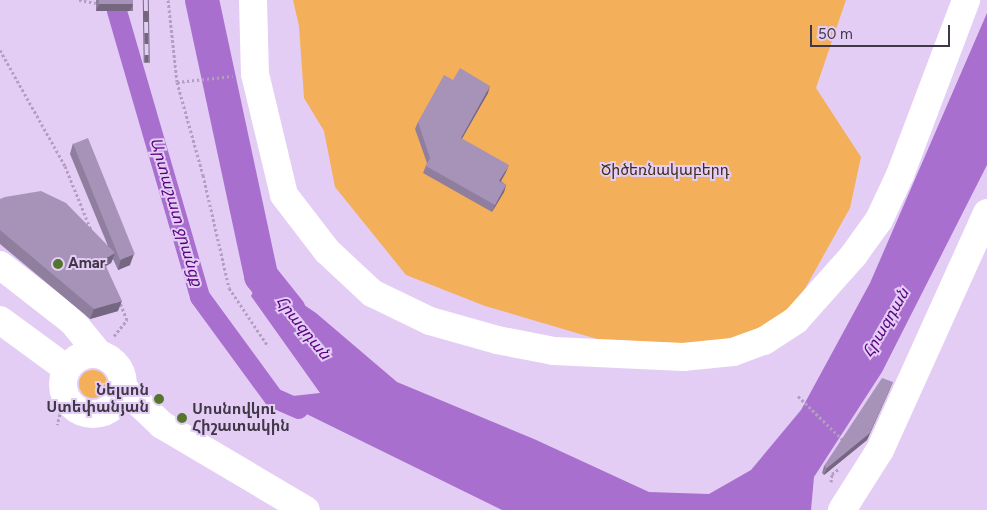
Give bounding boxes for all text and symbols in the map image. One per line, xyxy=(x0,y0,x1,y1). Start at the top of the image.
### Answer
scale bar xyxy=(812,15,952,47)
text: 50 m xyxy=(818,25,853,43)
water label: Արտաշատ ջրանցք xyxy=(146,135,206,289)
park label: Ծիծեռնակաբերդ xyxy=(601,162,729,180)
place label: Amar xyxy=(68,255,105,273)
marker: Amar xyxy=(52,258,64,270)
water label: Հրազդան xyxy=(859,285,913,361)
water label: Հրազդան xyxy=(271,292,335,364)
place label: Նելսոն Ստեփանյան xyxy=(46,381,149,416)
marker: Նելսոն Ստեփանյան xyxy=(153,393,165,405)
place label: Սոսնովկու Հիշատակին xyxy=(192,400,290,435)
marker: Սոսնովկու Հիշատակին xyxy=(176,412,188,424)

